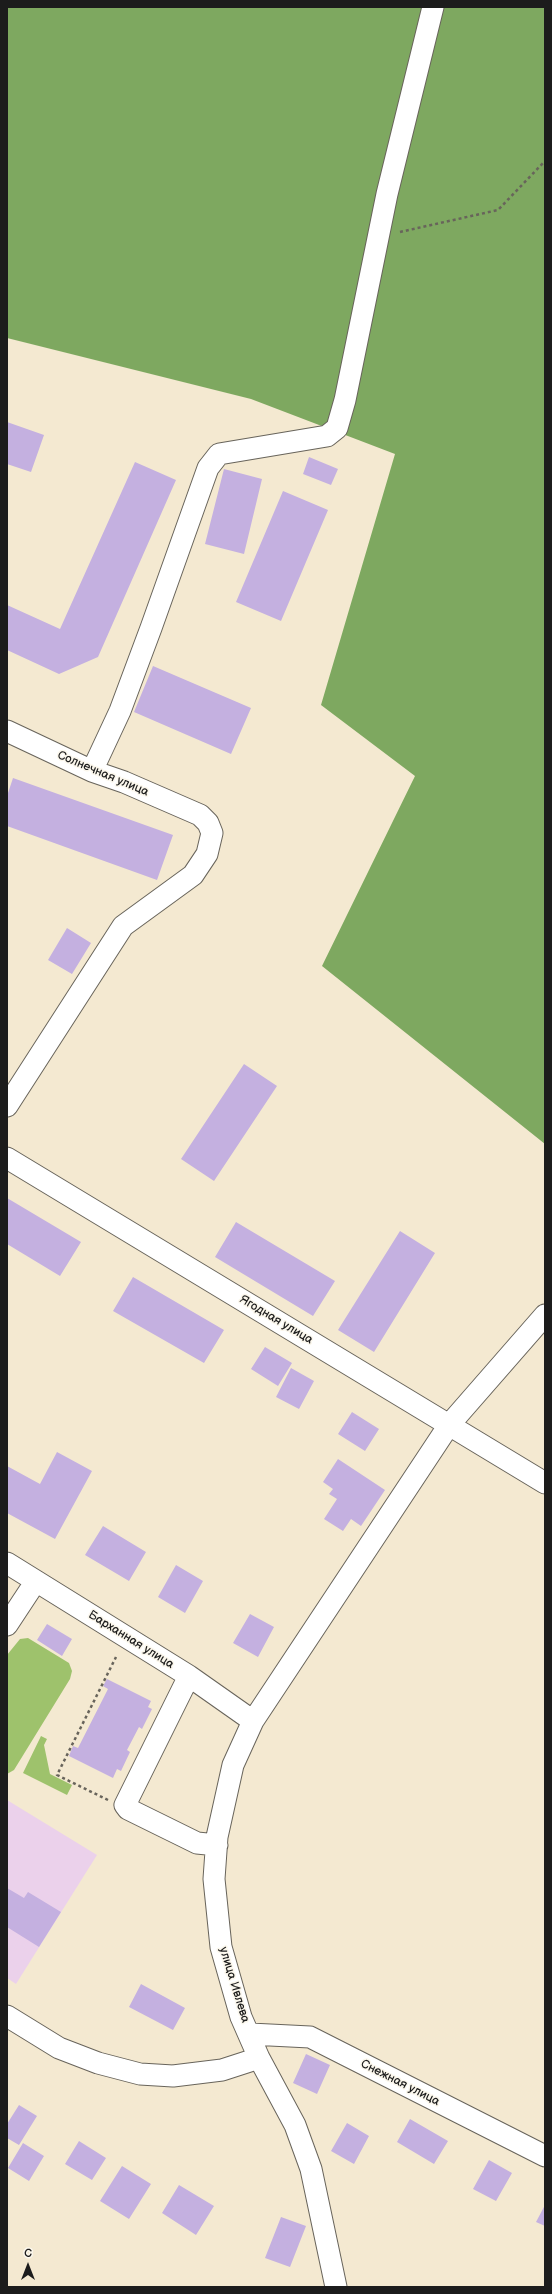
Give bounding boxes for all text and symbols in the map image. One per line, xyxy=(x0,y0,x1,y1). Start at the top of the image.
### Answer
street label: Солнечная улица xyxy=(55,748,151,800)
street label: Ягодная улица xyxy=(237,1292,315,1348)
street label: Барханная улица xyxy=(86,1608,176,1672)
street label: улица Ивлева xyxy=(216,1945,252,2025)
street label: Снежная улица xyxy=(358,2057,442,2109)
north arrow xyxy=(8,2246,48,2286)
text: С xyxy=(24,2247,32,2260)

